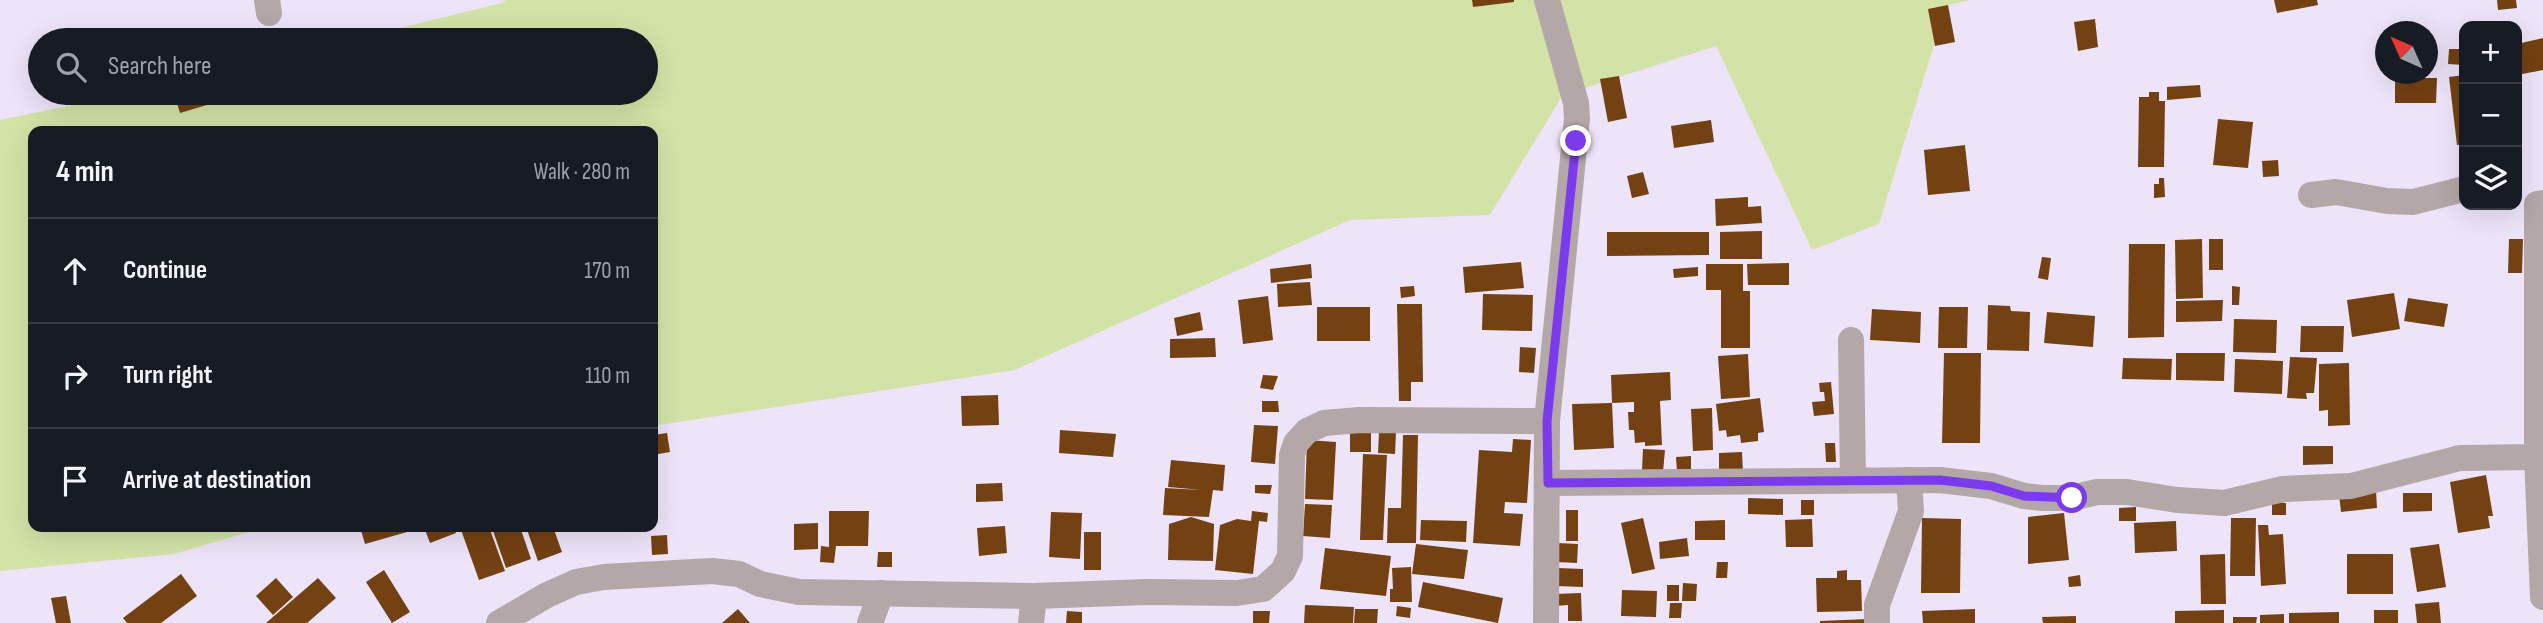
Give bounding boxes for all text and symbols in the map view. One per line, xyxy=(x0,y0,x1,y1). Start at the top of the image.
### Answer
north arrow xyxy=(2375,21,2438,84)
map controls xyxy=(2459,21,2522,210)
button: + xyxy=(2459,21,2522,84)
search box xyxy=(28,28,658,105)
icon: search xyxy=(52,48,90,86)
text: Search here xyxy=(108,51,211,82)
button: − xyxy=(2459,84,2522,147)
route end xyxy=(1560,125,1591,156)
button: layers xyxy=(2459,147,2522,210)
text: 4 min xyxy=(56,154,114,190)
text: Walk · 280 m xyxy=(534,158,630,186)
icon: ahead xyxy=(56,252,94,290)
text: Continue xyxy=(123,255,207,286)
text: 170 m xyxy=(584,257,630,285)
icon: right xyxy=(56,357,94,395)
text: Turn right xyxy=(123,360,212,391)
text: 110 m xyxy=(585,362,630,390)
icon: arrive xyxy=(56,462,94,500)
text: Arrive at destination xyxy=(123,465,311,496)
route start xyxy=(2056,482,2087,513)

